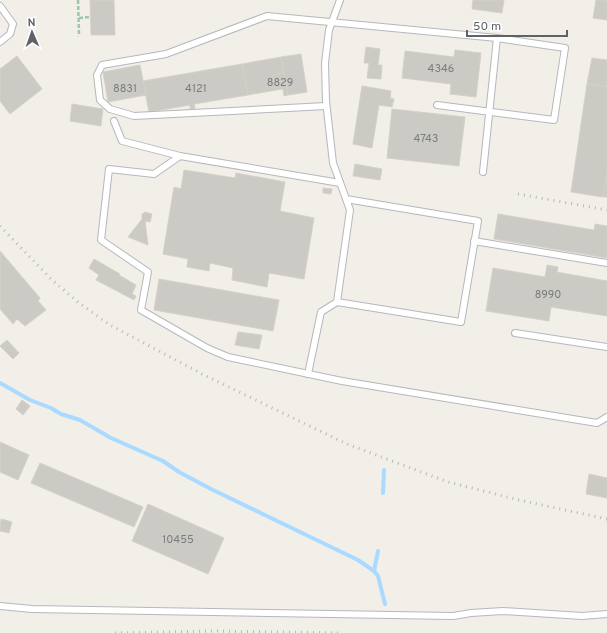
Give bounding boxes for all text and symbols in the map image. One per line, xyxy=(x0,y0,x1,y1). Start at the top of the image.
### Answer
north arrow xyxy=(12,12,52,52)
scale bar xyxy=(467,12,567,38)
text: N xyxy=(27,16,36,30)
text: 50 m xyxy=(473,19,501,35)
house number: 4346 xyxy=(428,62,454,76)
house number: 8829 xyxy=(267,76,293,90)
house number: 8831 xyxy=(113,82,137,96)
house number: 4121 xyxy=(185,82,207,96)
house number: 4743 xyxy=(414,132,438,146)
house number: 8990 xyxy=(535,288,561,302)
house number: 10455 xyxy=(162,533,194,547)

